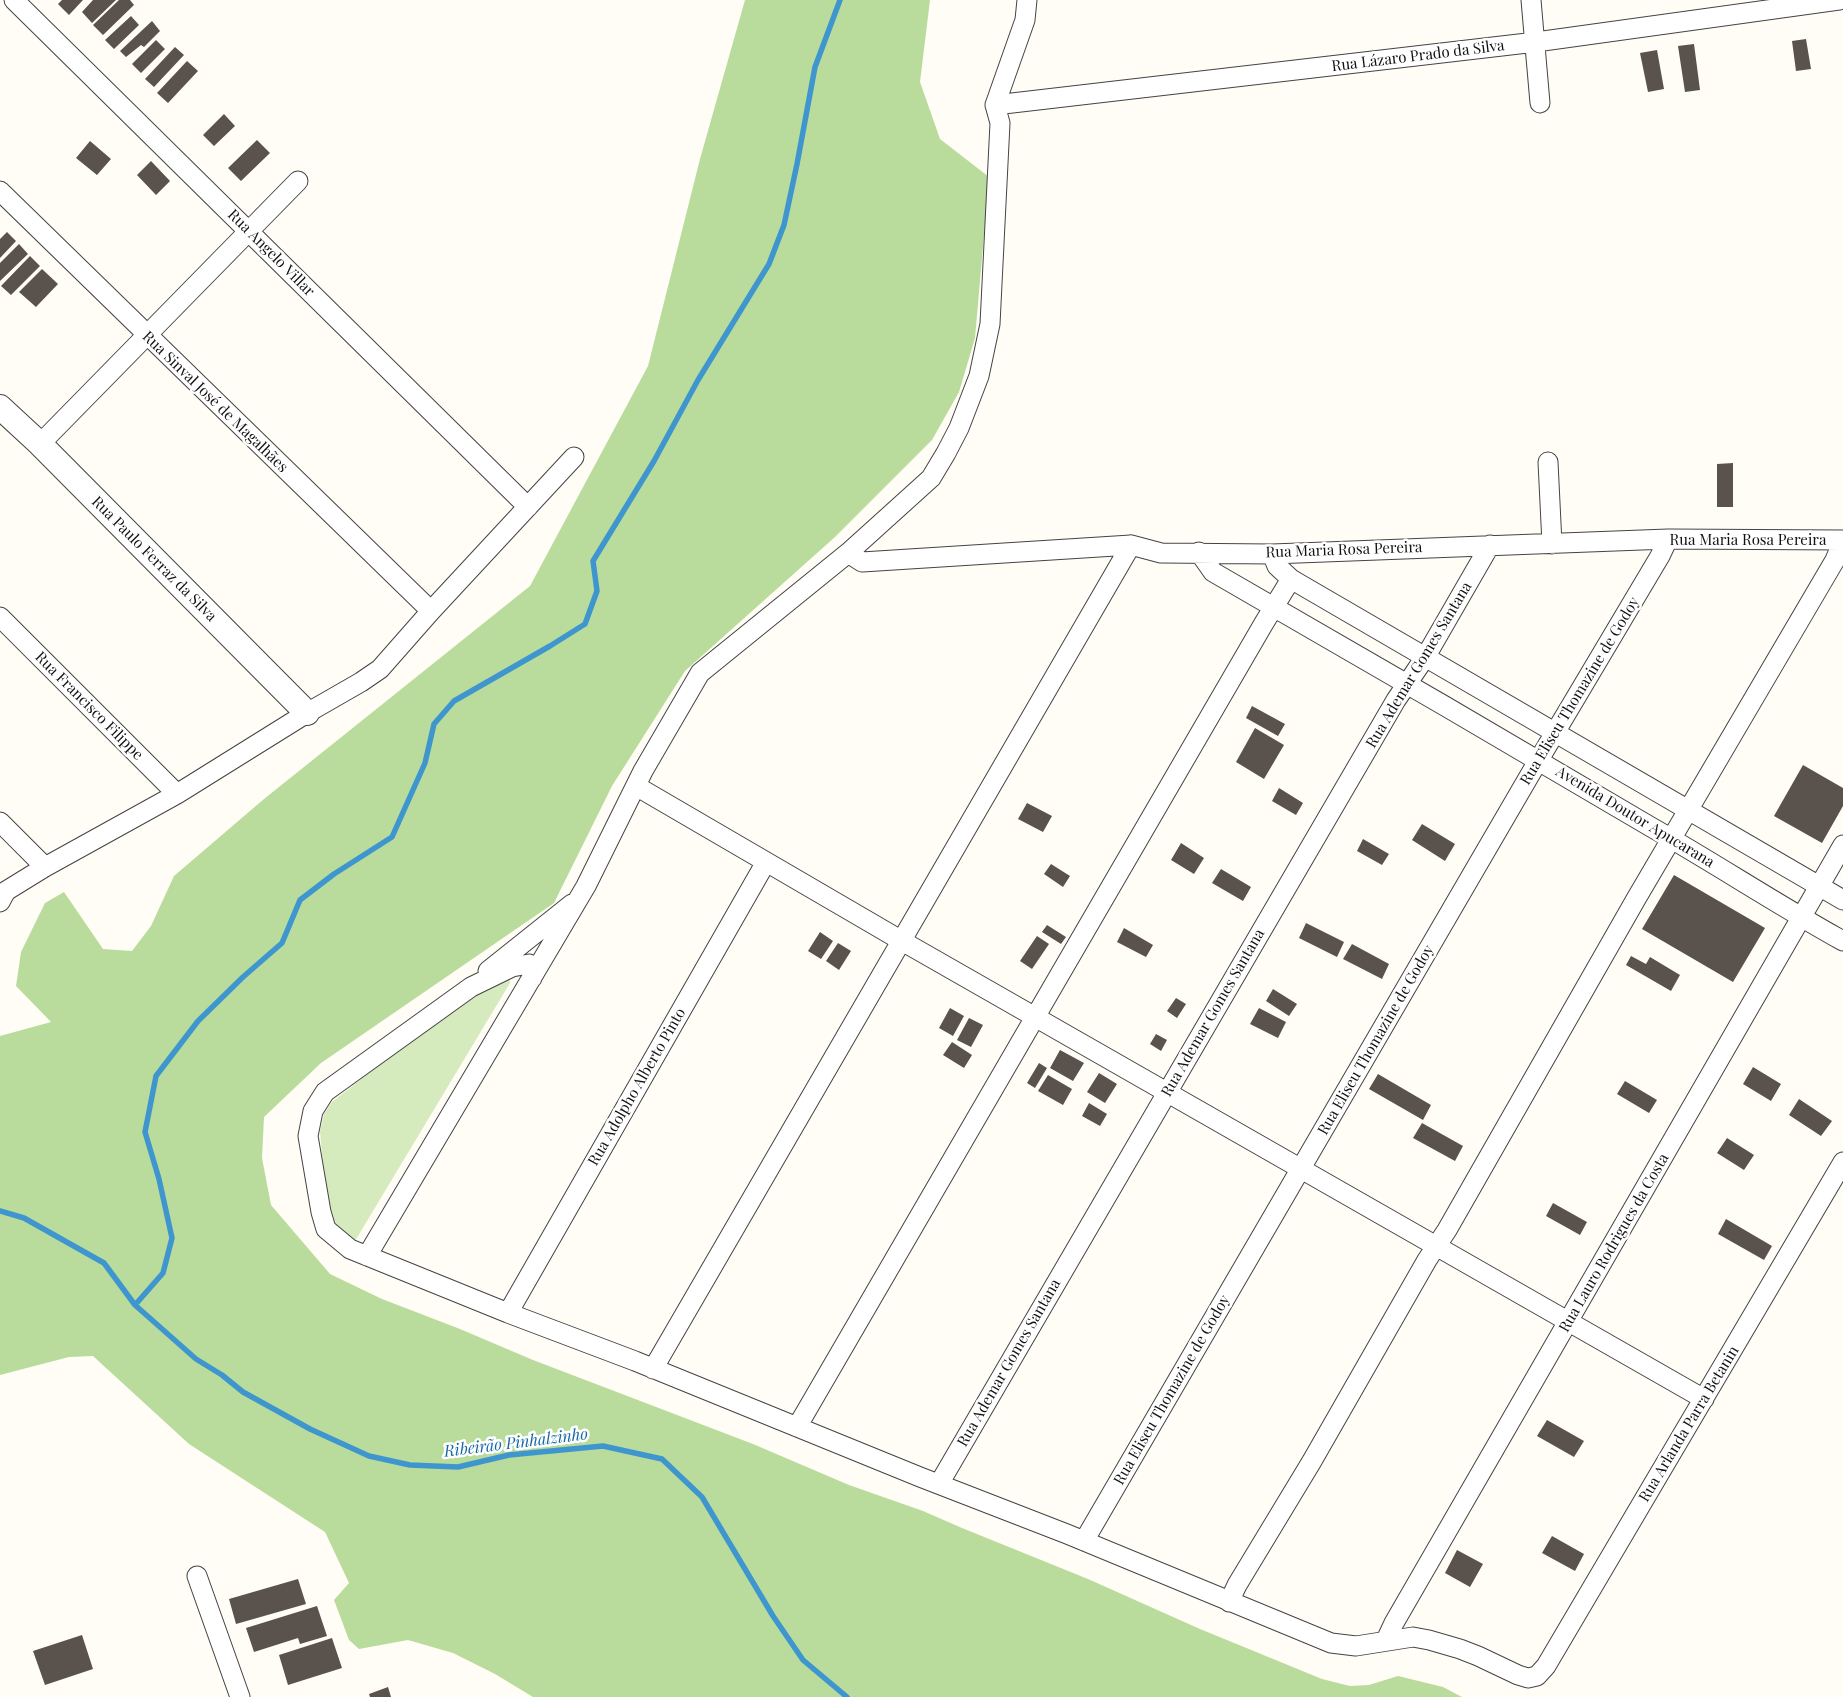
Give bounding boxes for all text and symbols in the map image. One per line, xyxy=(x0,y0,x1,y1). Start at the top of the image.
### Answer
street label: Rua Lázaro Prado da Silva xyxy=(1331,36,1505,76)
street label: Rua Angelo Villar xyxy=(224,206,318,300)
street label: Rua Sinval José de Magalhães xyxy=(139,328,291,476)
street label: Rua Paulo Ferraz da Silva xyxy=(88,493,220,625)
street label: Rua Maria Rosa Pereira xyxy=(1670,531,1826,549)
street label: Rua Maria Rosa Pereira xyxy=(1265,538,1423,562)
street label: Rua Ademar Gomes Santana xyxy=(1362,579,1476,751)
street label: Rua Eliseu Thomazine de Godoy xyxy=(1517,594,1643,788)
street label: Rua Francisco Filippe xyxy=(31,648,147,764)
street label: Avenida Doutor Apucarana xyxy=(1553,763,1717,871)
street label: Rua Ademar Gomes Santana xyxy=(1158,926,1268,1100)
street label: Rua Eliseu Thomazine de Godoy xyxy=(1314,942,1438,1138)
street label: Rua Adolpho Alberto Pinto xyxy=(584,1005,690,1169)
street label: Rua Lauro Rodrigues da Costa xyxy=(1555,1150,1673,1336)
street label: Rua Ademar Gomes Santana xyxy=(954,1276,1064,1450)
street label: Rua Eliseu Thomazine de Godoy xyxy=(1110,1292,1234,1488)
street label: Rua Arlanda Parra Betanin xyxy=(1635,1343,1743,1505)
water label: Ribeirão Pinhalzinho xyxy=(443,1425,589,1461)

